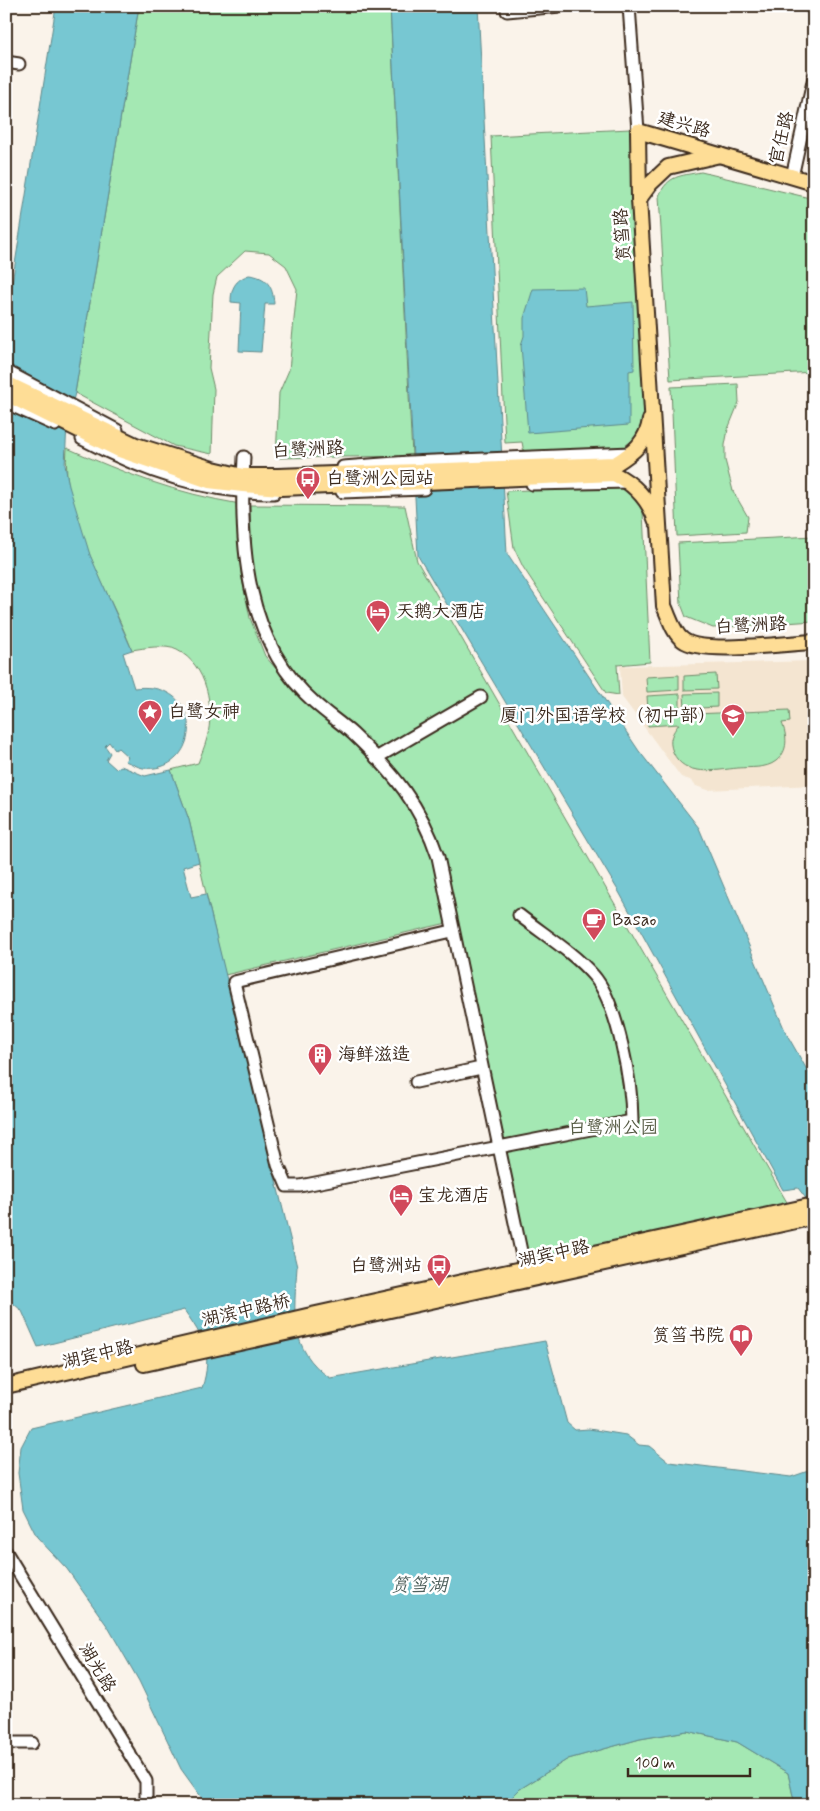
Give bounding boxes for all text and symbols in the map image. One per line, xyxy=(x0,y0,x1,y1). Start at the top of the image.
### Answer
street label: 建兴路 xyxy=(655,106,713,144)
street label: 官任路 xyxy=(764,109,800,167)
street label: 筼筜路 xyxy=(609,207,637,263)
street label: 白鹭洲路 xyxy=(271,436,345,464)
bus stop icon: 白鹭洲公园站 xyxy=(295,466,321,500)
place label: 白鹭洲公园站 xyxy=(326,467,434,491)
hotel icon: 天鹅大酒店 xyxy=(365,599,391,633)
place label: 天鹅大酒店 xyxy=(396,600,486,624)
street label: 白鹭洲路 xyxy=(714,612,788,640)
place icon: 白鹭女神 xyxy=(137,699,163,733)
place label: 白鹭女神 xyxy=(168,700,240,724)
school or university icon: 厦门外国语学校（初中部） xyxy=(720,703,746,737)
place label: 厦门外国语学校（初中部） xyxy=(500,704,716,728)
cafe icon: Basao xyxy=(581,907,607,941)
place label: Basao xyxy=(612,908,656,932)
building icon: 海鲜滋造 xyxy=(307,1042,333,1076)
place label: 海鲜滋造 xyxy=(338,1043,410,1067)
park label: 白鹭洲公园 xyxy=(568,1116,658,1140)
hotel icon: 宝龙酒店 xyxy=(388,1183,414,1217)
place label: 宝龙酒店 xyxy=(418,1184,490,1208)
street label: 湖宾中路 xyxy=(516,1235,592,1273)
bus stop icon: 白鹭洲站 xyxy=(426,1253,452,1287)
place label: 白鹭洲站 xyxy=(350,1254,422,1278)
street label: 湖滨中路桥 xyxy=(199,1289,293,1333)
library icon: 筼筜书院 xyxy=(728,1323,754,1357)
place label: 筼筜书院 xyxy=(652,1324,724,1348)
street label: 湖宾中路 xyxy=(60,1335,136,1375)
water label: 筼筜湖 xyxy=(390,1573,449,1598)
street label: 湖光路 xyxy=(73,1639,121,1697)
scale bar xyxy=(628,1746,750,1778)
text: 100 m xyxy=(635,1754,675,1774)

